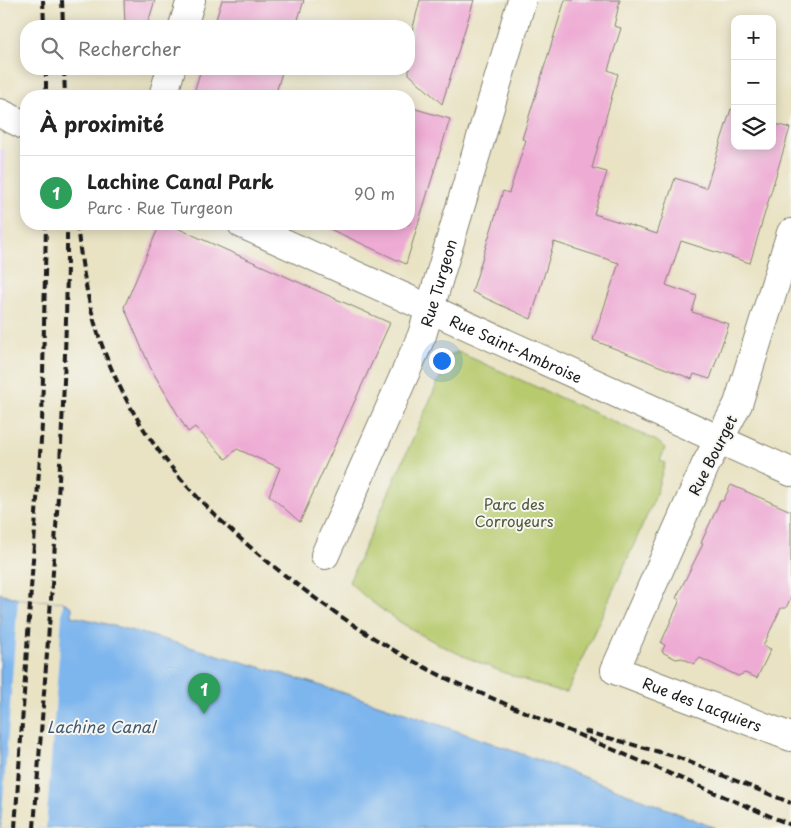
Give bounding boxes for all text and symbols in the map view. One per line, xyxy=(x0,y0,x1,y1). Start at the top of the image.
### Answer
map controls xyxy=(731,15,776,150)
button: + xyxy=(731,15,776,60)
search box xyxy=(20,20,415,75)
icon: search xyxy=(38,34,66,62)
text: Rechercher xyxy=(78,34,181,62)
button: − xyxy=(731,60,776,105)
button: layers xyxy=(731,105,776,150)
text: À proximité xyxy=(40,107,164,139)
text: Lachine Canal Park xyxy=(87,167,274,195)
text: 1 xyxy=(52,181,60,205)
text: 90 m xyxy=(354,181,395,205)
text: Parc · Rue Turgeon xyxy=(87,195,233,219)
street label: Rue Turgeon xyxy=(414,236,462,329)
street label: Rue Saint-Ambroise xyxy=(446,308,586,388)
your location xyxy=(429,348,455,374)
street label: Rue Bourget xyxy=(682,411,742,499)
park label: Parc des Corroyeurs xyxy=(474,492,554,532)
street label: Rue des Lacquiers xyxy=(640,670,766,737)
pin: 1 xyxy=(188,673,220,714)
water label: Lachine Canal xyxy=(47,714,158,738)

